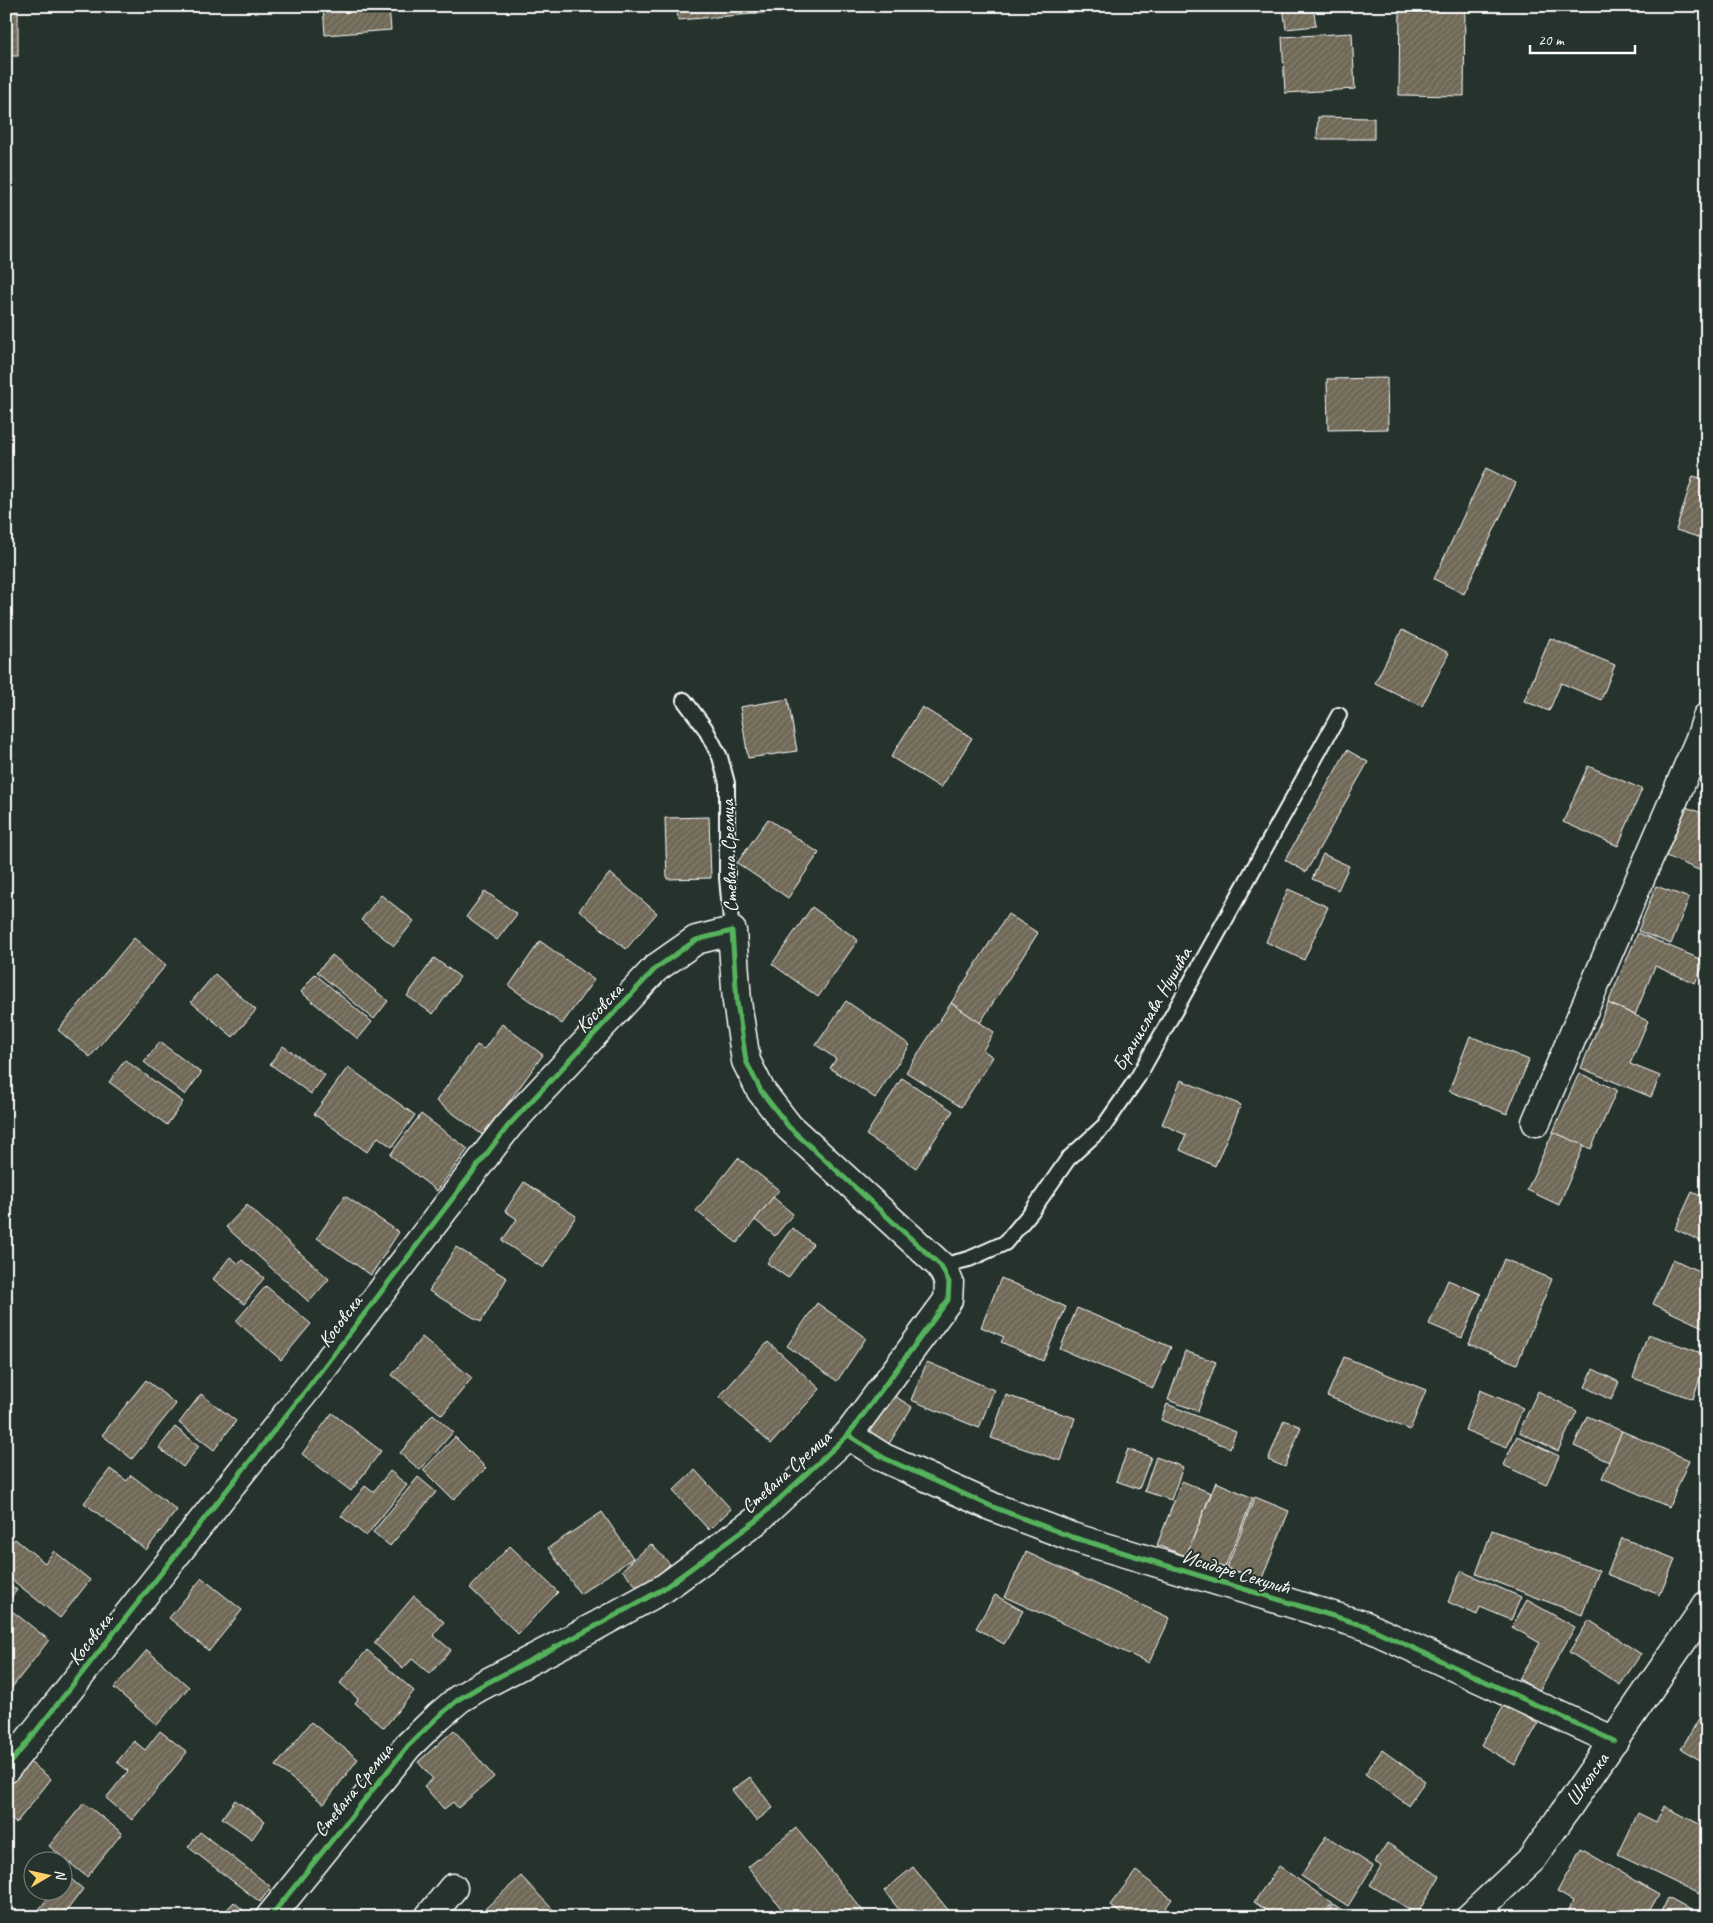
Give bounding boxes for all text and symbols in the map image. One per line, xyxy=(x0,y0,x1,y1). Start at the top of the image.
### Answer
scale bar xyxy=(1530,22,1636,54)
text: 20 m xyxy=(1538,31,1565,50)
street label: Стевана Сремца xyxy=(714,797,743,913)
street label: Бранислава Нушића xyxy=(1106,942,1198,1075)
street label: Косовска xyxy=(570,977,629,1038)
street label: Косовска xyxy=(312,1288,369,1352)
street label: Стевана Сремца xyxy=(736,1424,838,1519)
street label: Исидоре Секулић xyxy=(1179,1544,1294,1601)
street label: Косовска xyxy=(62,1607,119,1670)
street label: Стевана Сремца xyxy=(308,1737,399,1842)
street label: Школска xyxy=(1560,1746,1615,1810)
north arrow xyxy=(22,1850,72,1900)
text: N xyxy=(51,1868,70,1882)

